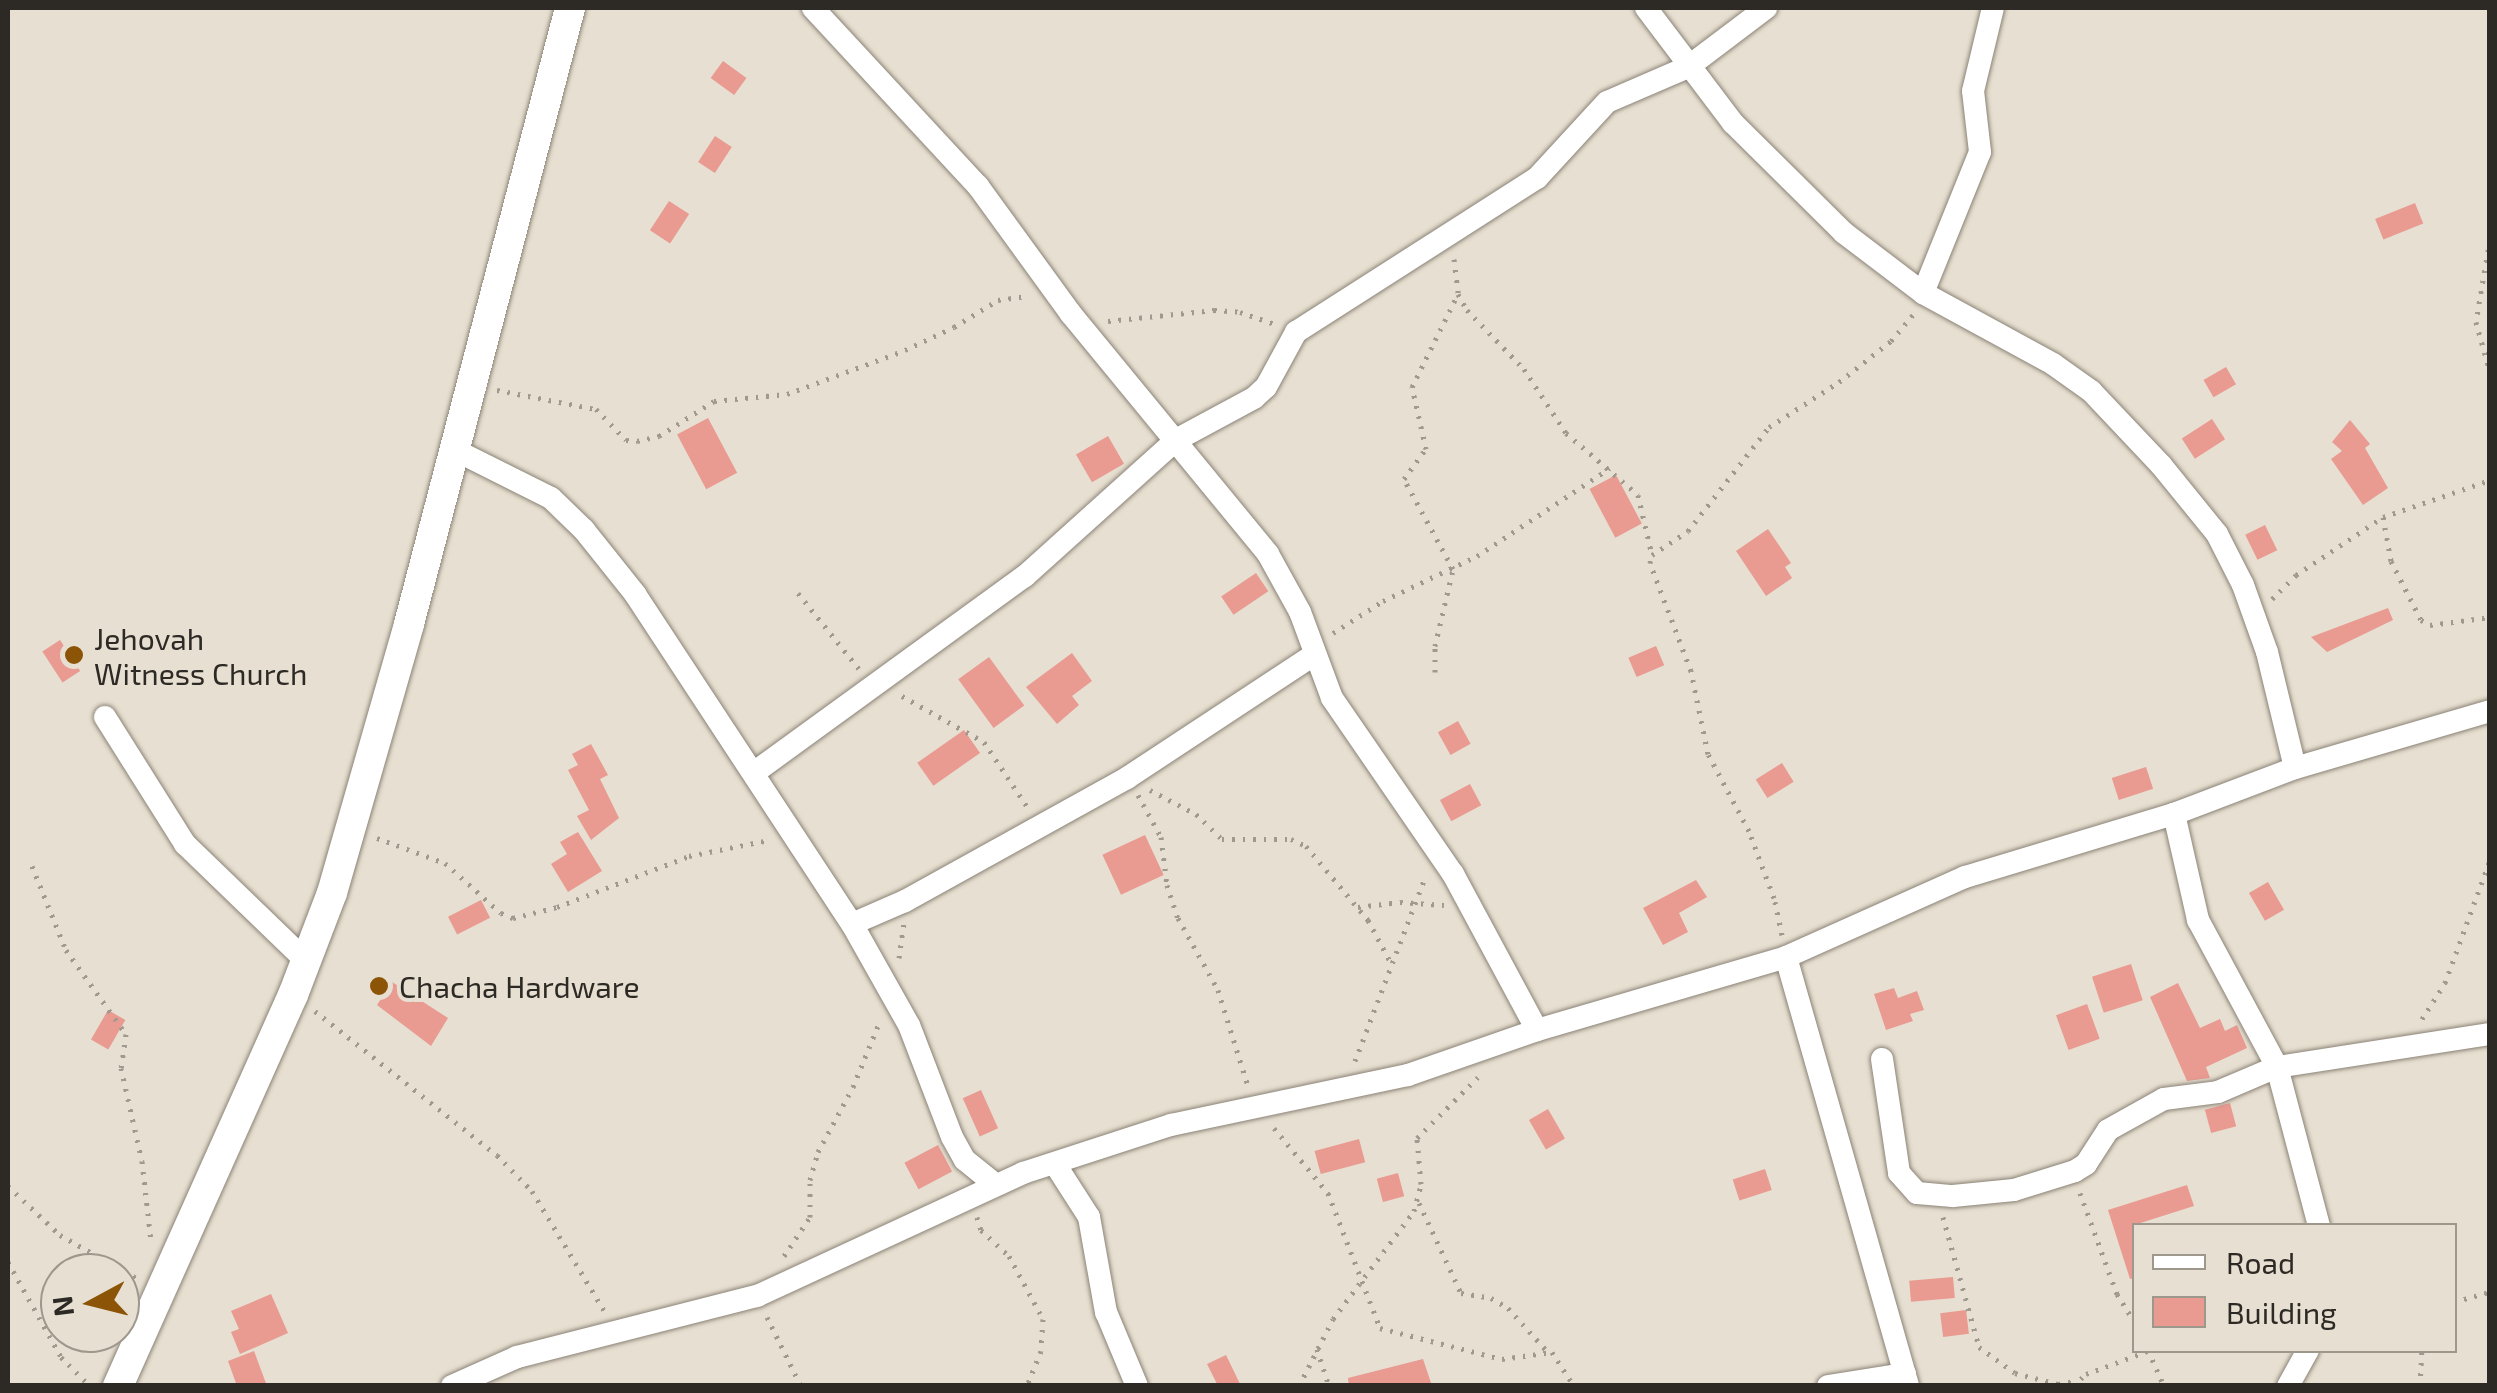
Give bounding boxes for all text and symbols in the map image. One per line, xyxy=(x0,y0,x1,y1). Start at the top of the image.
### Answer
place label: Jehovah Witness Church xyxy=(94,620,307,690)
marker: Jehovah Witness Church xyxy=(63,644,85,666)
place label: Chacha Hardware xyxy=(399,968,640,1004)
marker: Chacha Hardware xyxy=(368,975,390,997)
legend xyxy=(2132,1223,2457,1353)
text: Road xyxy=(2226,1244,2295,1280)
north arrow xyxy=(40,1253,140,1353)
text: N xyxy=(44,1294,80,1319)
text: Building xyxy=(2226,1294,2337,1330)

